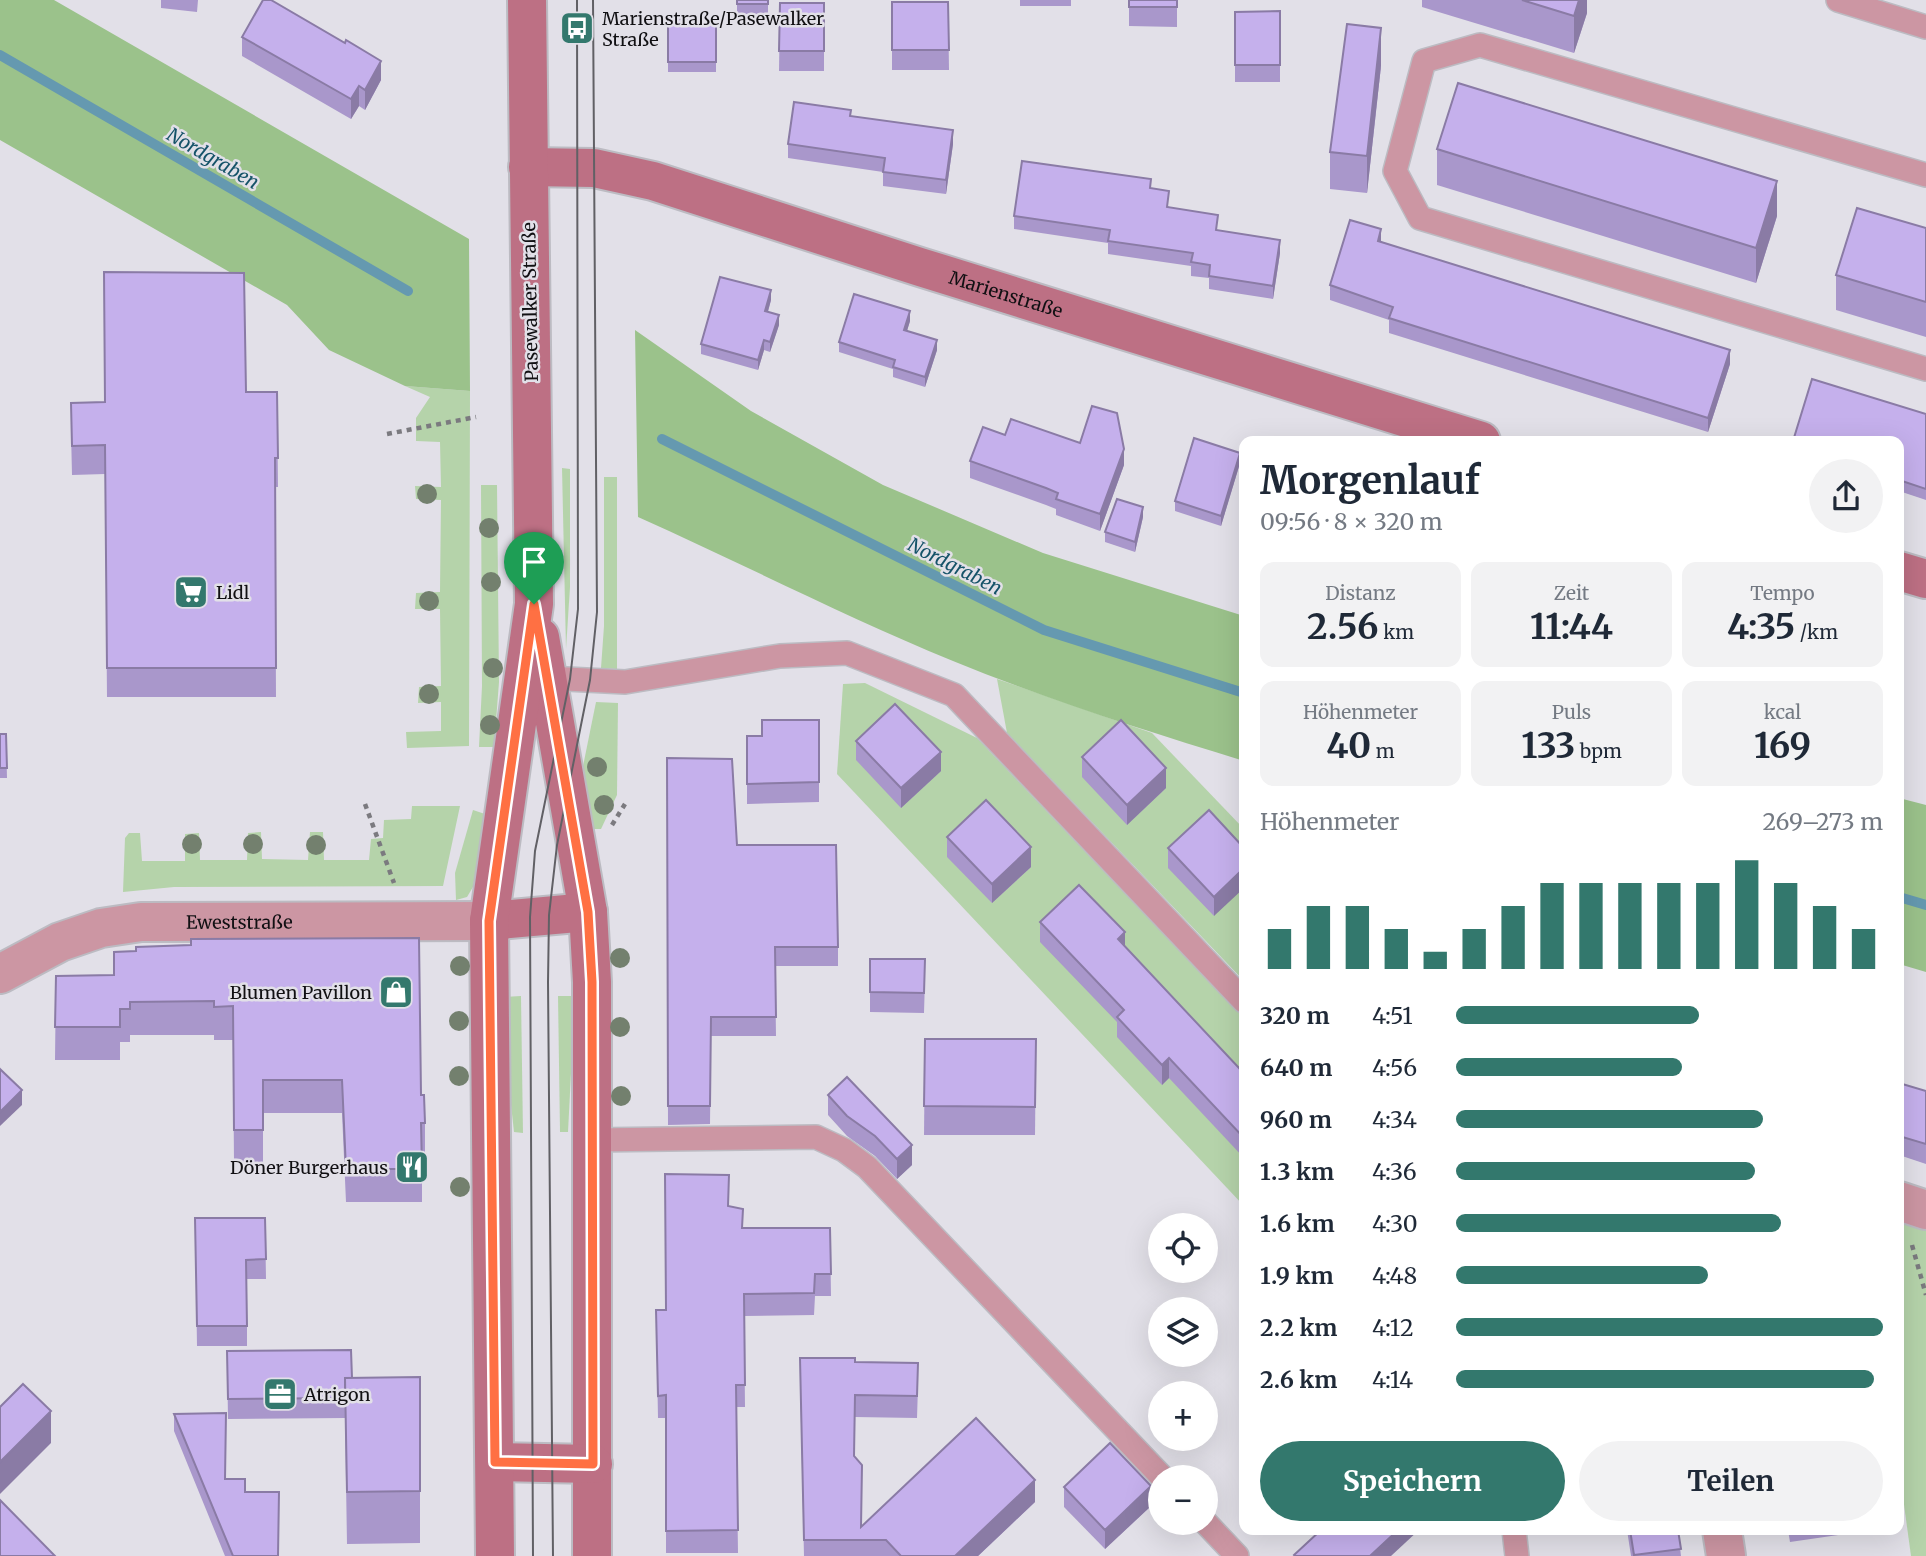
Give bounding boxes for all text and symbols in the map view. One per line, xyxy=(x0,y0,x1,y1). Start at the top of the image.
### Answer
place label: Marienstraße/Pasewalker Straße xyxy=(602,7,824,51)
bus stop icon: Marienstraße/Pasewalker Straße xyxy=(558,9,596,47)
water label: Nordgraben xyxy=(163,122,263,194)
street label: Pasewalker Straße xyxy=(517,222,543,382)
street label: Marienstraße xyxy=(946,265,1066,322)
text: Morgenlauf xyxy=(1260,457,1480,504)
button: share xyxy=(1809,459,1883,533)
text: 09:56 · 8 × 320 m xyxy=(1260,507,1443,536)
pin xyxy=(504,532,564,604)
water label: Nordgraben xyxy=(904,532,1006,600)
icon: arrive xyxy=(515,543,553,581)
supermarket icon: Lidl xyxy=(172,573,210,611)
place label: Lidl xyxy=(216,581,250,604)
text: Distanz xyxy=(1325,581,1396,605)
text: Zeit xyxy=(1554,581,1589,605)
text: Tempo xyxy=(1750,581,1815,605)
text: 2.56 xyxy=(1307,605,1379,649)
text: 11:44 xyxy=(1530,605,1613,649)
text: 4:35 xyxy=(1727,605,1795,649)
text: km xyxy=(1379,620,1414,644)
text: /km xyxy=(1795,620,1838,644)
text: Höhenmeter xyxy=(1303,700,1418,724)
text: Puls xyxy=(1552,700,1591,724)
text: kcal xyxy=(1764,700,1801,724)
text: 40 xyxy=(1326,724,1371,768)
text: 133 xyxy=(1521,724,1575,768)
text: 169 xyxy=(1754,724,1811,768)
text: m xyxy=(1371,739,1395,763)
text: bpm xyxy=(1575,739,1622,763)
text: Höhenmeter xyxy=(1260,807,1399,836)
text: 269–273 m xyxy=(1762,807,1883,836)
street label: Eweststraße xyxy=(186,910,293,933)
shop icon: Blumen Pavillon xyxy=(377,973,415,1011)
place label: Blumen Pavillon xyxy=(230,981,372,1004)
text: 320 m xyxy=(1260,1001,1330,1030)
text: 4:51 xyxy=(1372,1001,1413,1030)
text: 640 m xyxy=(1260,1053,1332,1082)
text: 4:56 xyxy=(1372,1053,1417,1082)
text: 960 m xyxy=(1260,1105,1332,1134)
text: 4:34 xyxy=(1372,1105,1417,1134)
restaurant icon: Döner Burgerhaus xyxy=(393,1148,431,1186)
place label: Döner Burgerhaus xyxy=(230,1156,388,1179)
text: 1.3 km xyxy=(1260,1157,1334,1186)
text: 4:36 xyxy=(1372,1157,1417,1186)
text: 1.6 km xyxy=(1260,1209,1335,1238)
text: 4:30 xyxy=(1372,1209,1418,1238)
map controls xyxy=(1148,1213,1218,1535)
button: locate xyxy=(1148,1213,1218,1283)
text: 1.9 km xyxy=(1260,1261,1334,1290)
text: 4:48 xyxy=(1372,1261,1417,1290)
button: layers xyxy=(1148,1297,1218,1367)
text: 2.2 km xyxy=(1260,1313,1338,1342)
text: 4:12 xyxy=(1372,1313,1414,1342)
text: 2.6 km xyxy=(1260,1365,1337,1394)
text: 4:14 xyxy=(1372,1365,1413,1394)
office icon: Atrigon xyxy=(261,1375,299,1413)
button: + xyxy=(1148,1381,1218,1451)
place label: Atrigon xyxy=(303,1383,370,1406)
button: Speichern xyxy=(1260,1441,1565,1521)
button: Teilen xyxy=(1579,1441,1883,1521)
button: − xyxy=(1148,1465,1218,1535)

